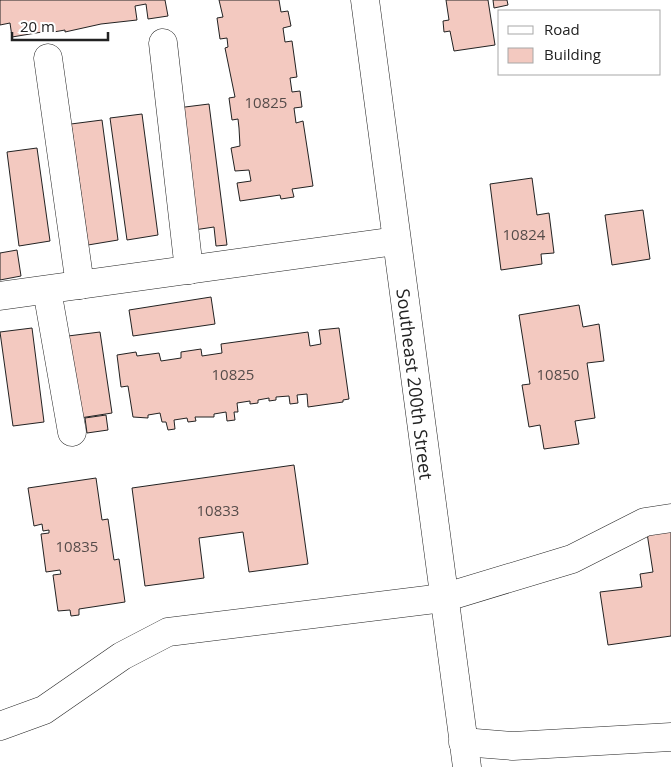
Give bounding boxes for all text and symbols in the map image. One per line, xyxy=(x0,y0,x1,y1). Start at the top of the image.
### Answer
scale bar xyxy=(12,10,109,42)
legend xyxy=(498,10,661,75)
text: 20 m xyxy=(20,16,55,36)
text: Road xyxy=(544,19,580,39)
text: Building xyxy=(544,44,601,64)
house number: 10825 xyxy=(245,92,287,112)
house number: 10824 xyxy=(503,224,546,244)
street label: Southeast 200th Street xyxy=(391,287,439,481)
house number: 10825 xyxy=(212,364,254,384)
house number: 10850 xyxy=(537,364,579,384)
house number: 10833 xyxy=(197,500,239,520)
house number: 10835 xyxy=(56,536,98,556)

